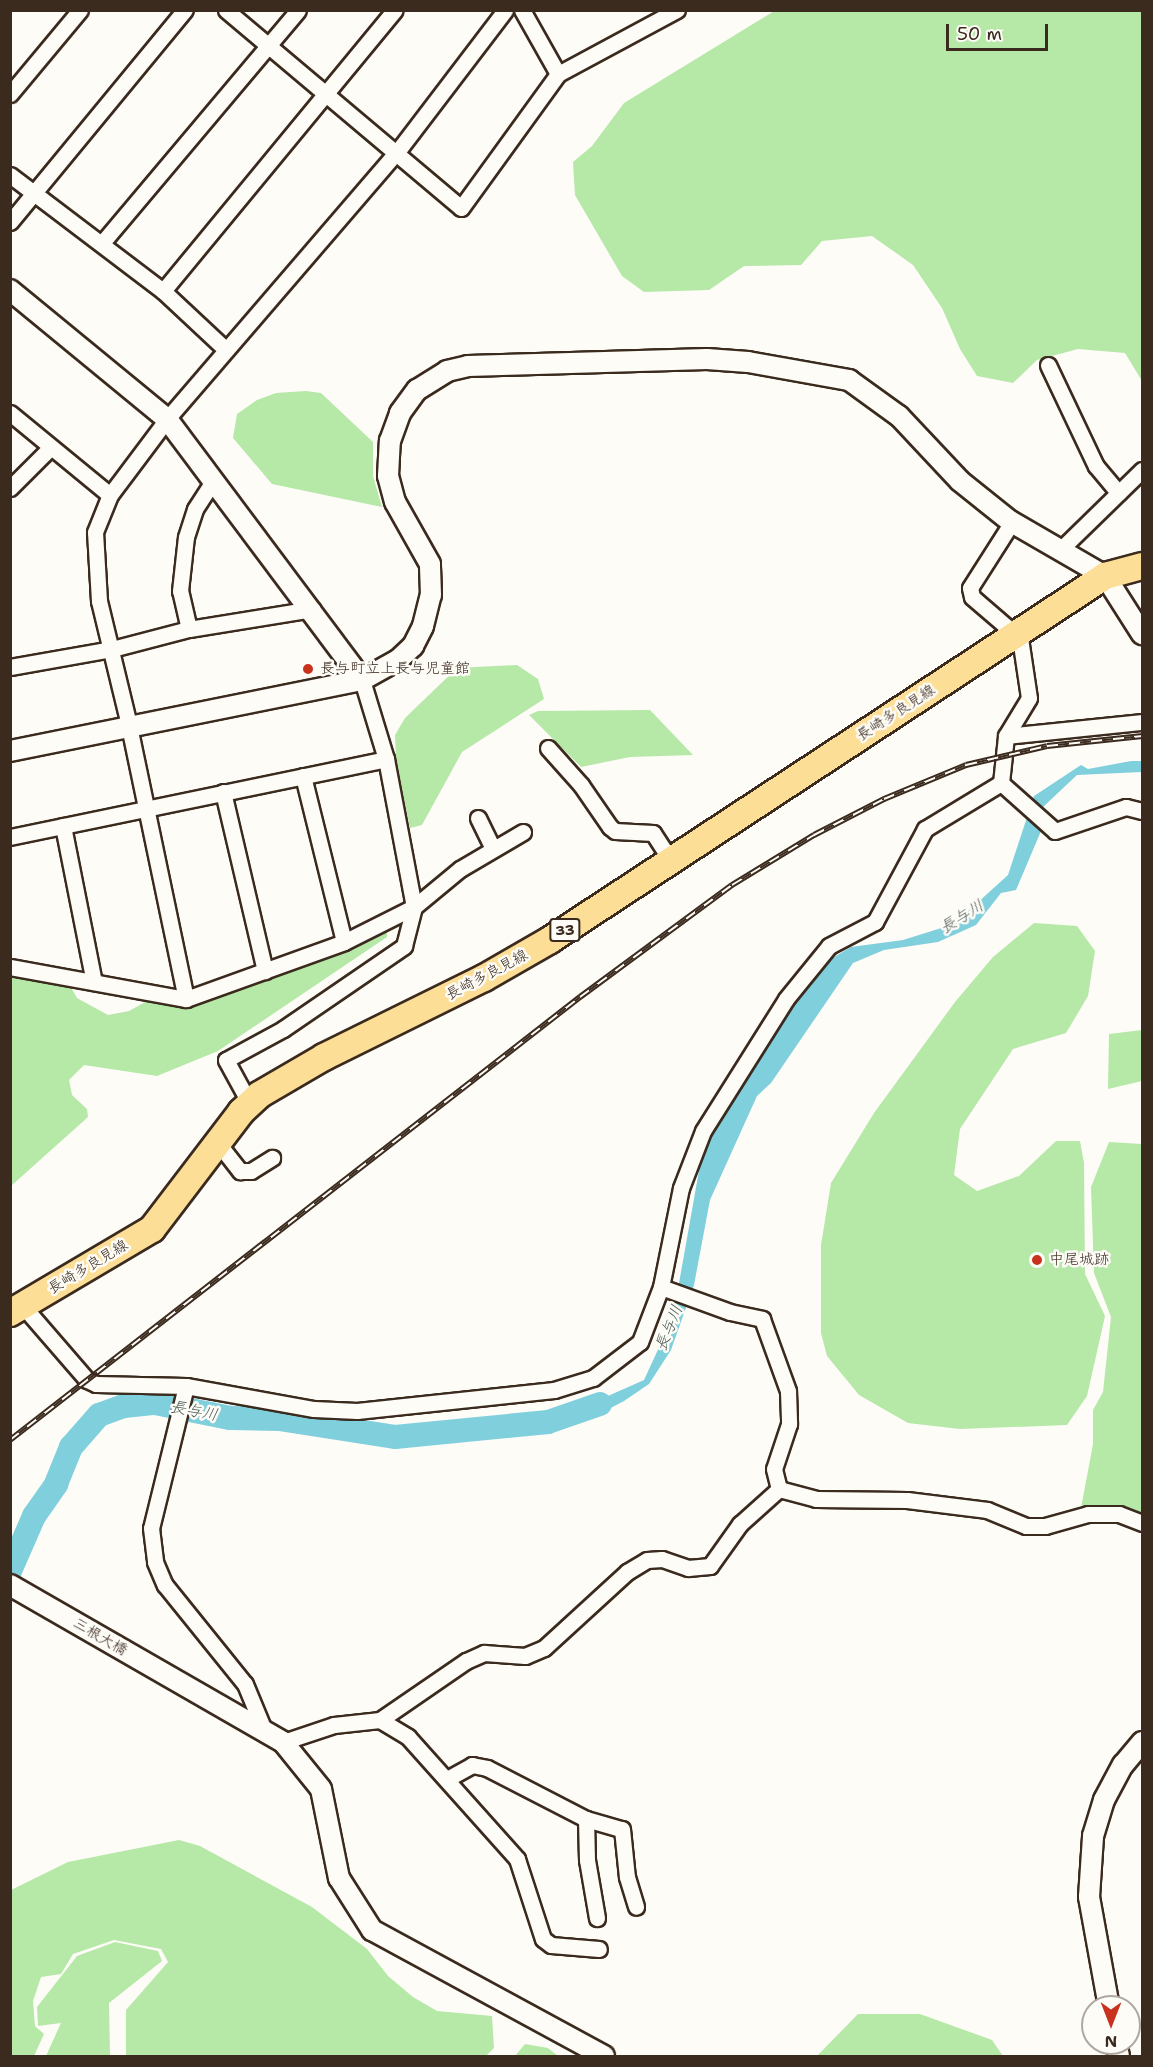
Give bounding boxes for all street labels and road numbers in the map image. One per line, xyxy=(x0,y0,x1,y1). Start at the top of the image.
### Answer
street label: 長崎多良見線 xyxy=(853,681,939,745)
road number: 33 xyxy=(548,919,582,941)
street label: 長崎多良見線 xyxy=(443,946,531,1004)
street label: 長崎多良見線 xyxy=(45,1236,131,1298)
street label: 三根大橋 xyxy=(70,1614,130,1660)

